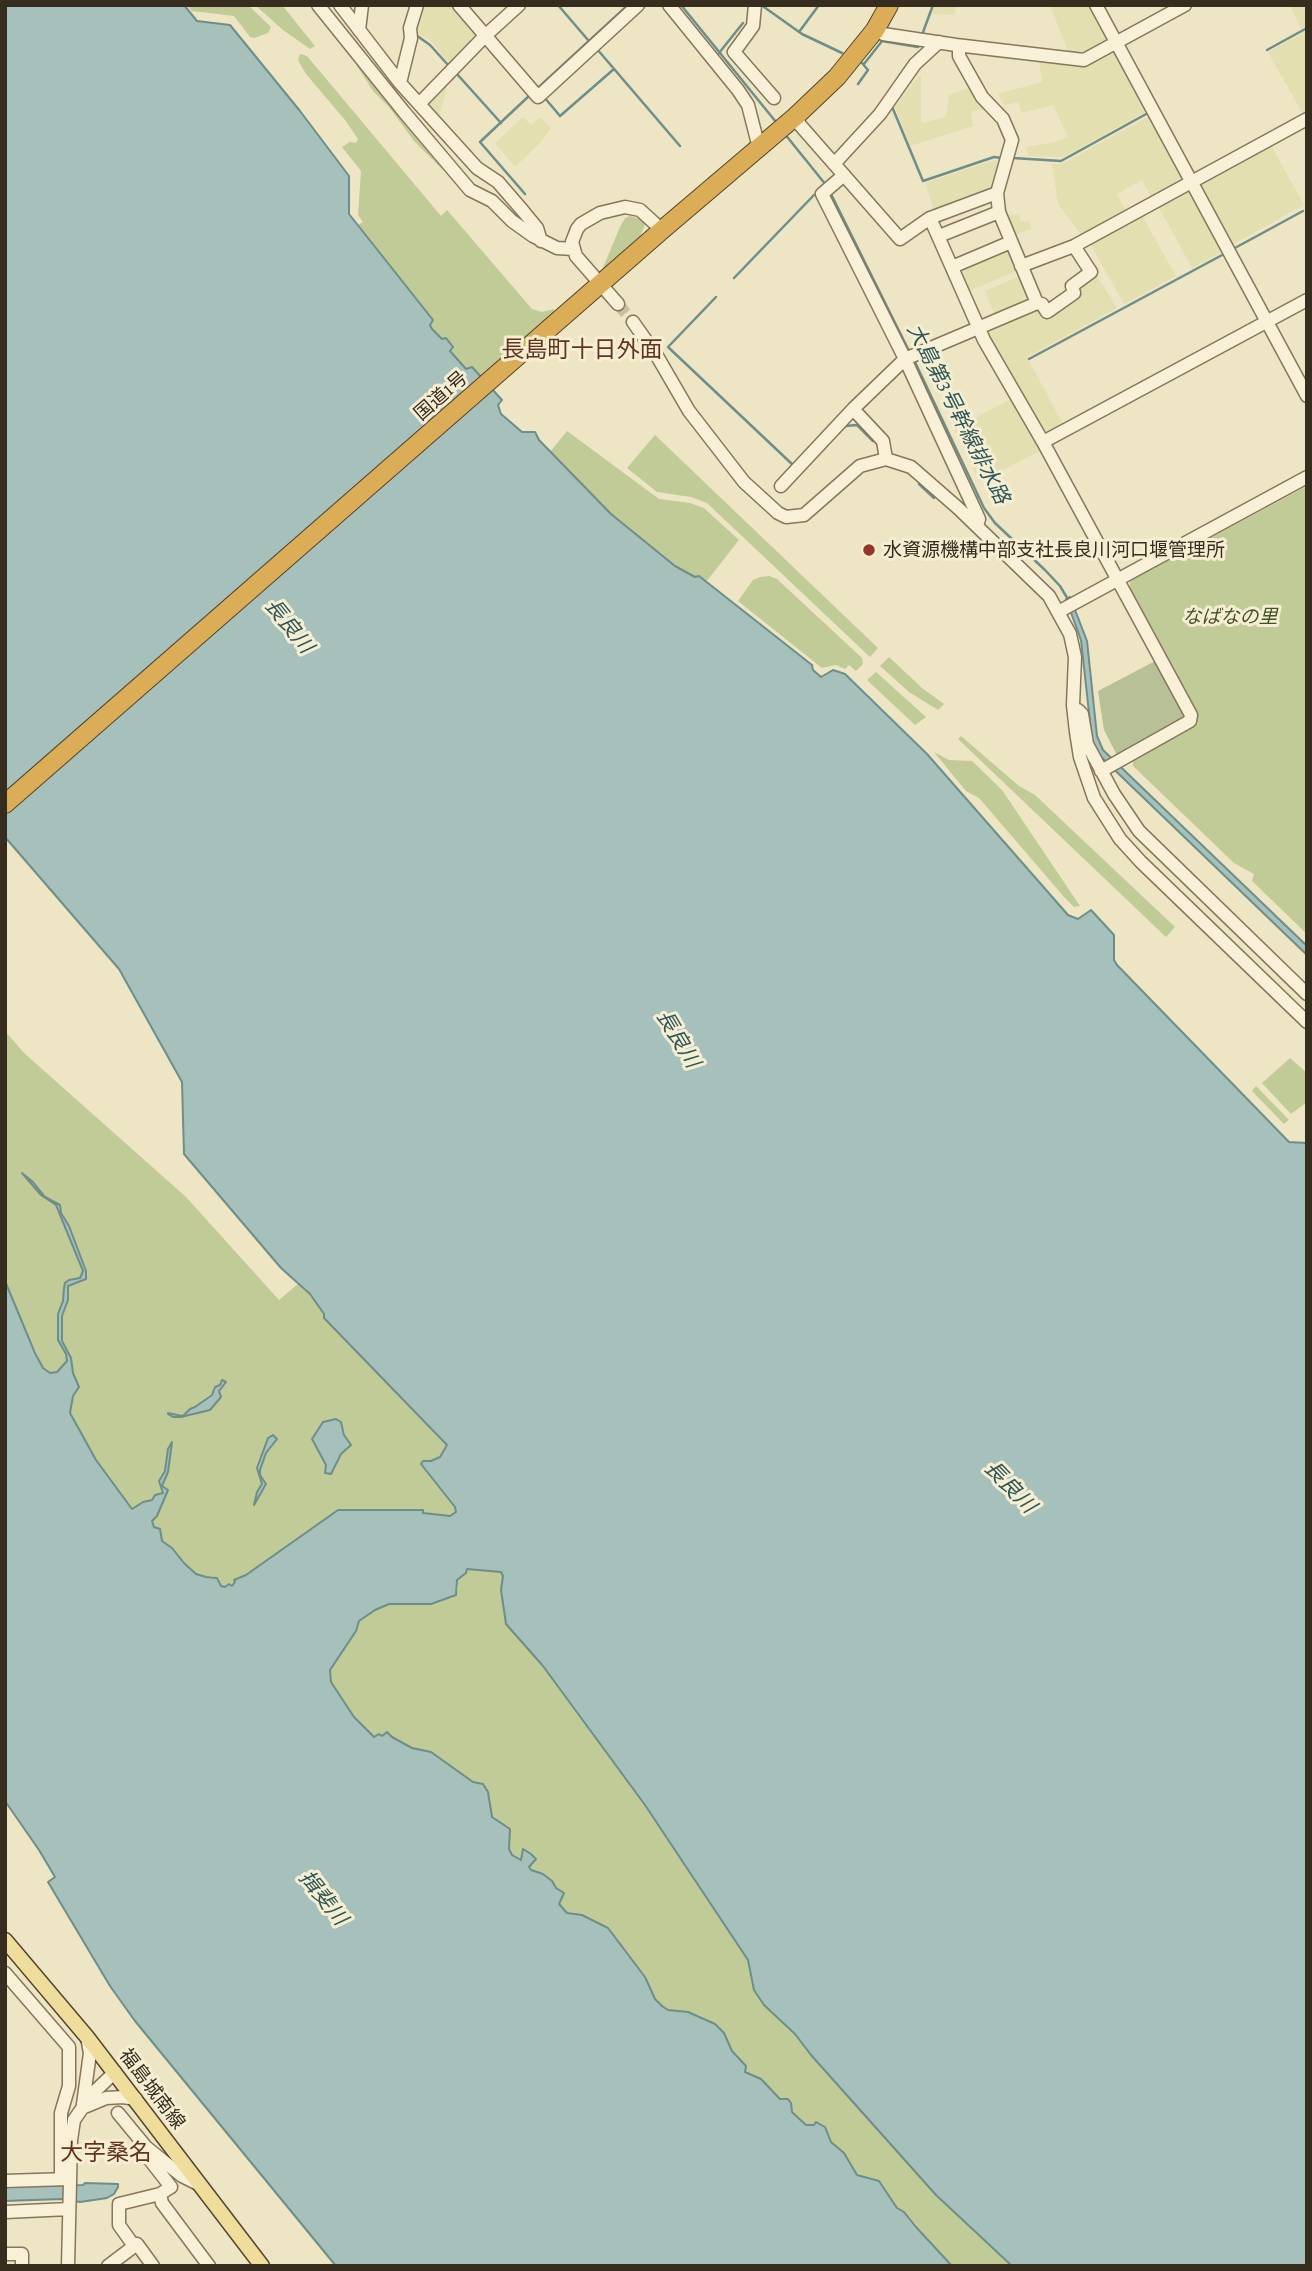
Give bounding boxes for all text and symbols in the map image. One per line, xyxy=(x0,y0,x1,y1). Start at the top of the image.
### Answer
water label: 大島第3号幹線排水路 xyxy=(902,320,1014,508)
district label: 長島町十日外面 xyxy=(502,336,662,364)
street label: 国道1号 xyxy=(410,367,472,425)
place label: 水資源機構中部支社長良川河口堰管理所 xyxy=(883,539,1225,561)
marker: 水資源機構中部支社長良川河口堰管理所 xyxy=(861,542,877,558)
water label: 長良川 xyxy=(259,594,319,658)
park label: なばなの里 xyxy=(1183,606,1277,628)
water label: 長良川 xyxy=(651,1006,705,1072)
water label: 長良川 xyxy=(979,1456,1041,1518)
water label: 揖斐川 xyxy=(293,1866,353,1930)
street label: 福島城南線 xyxy=(114,2044,190,2134)
district label: 大字桑名 xyxy=(60,2139,152,2167)

